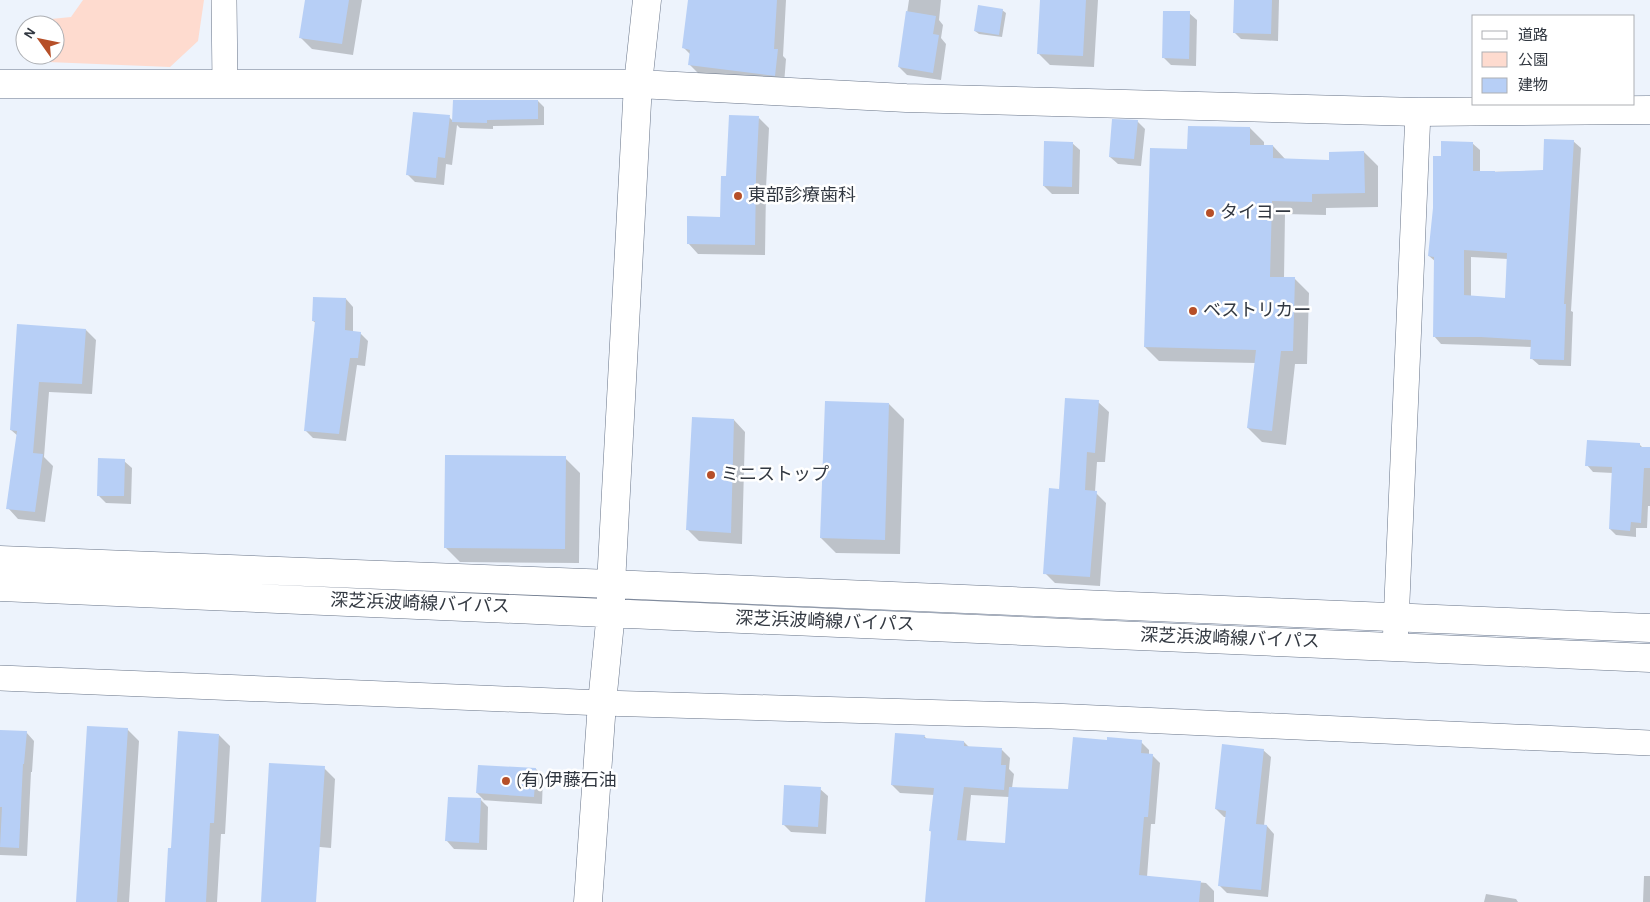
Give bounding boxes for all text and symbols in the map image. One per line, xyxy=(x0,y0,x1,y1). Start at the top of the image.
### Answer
north arrow xyxy=(15,15,65,65)
legend xyxy=(1472,15,1635,105)
text: N xyxy=(21,26,38,41)
text: 道路 xyxy=(1518,27,1548,43)
text: 公園 xyxy=(1518,52,1548,68)
text: 建物 xyxy=(1518,77,1548,93)
place label: 東部診療歯科 xyxy=(748,186,856,205)
marker: 東部診療歯科 xyxy=(732,190,744,202)
place label: タイヨー xyxy=(1220,203,1292,222)
marker: タイヨー xyxy=(1204,207,1216,219)
place label: ベストリカー xyxy=(1203,302,1311,320)
marker: ベストリカー xyxy=(1187,305,1199,317)
place label: ミニストップ xyxy=(721,465,829,484)
marker: ミニストップ xyxy=(705,469,717,481)
street label: 深芝浜波崎線バイパス xyxy=(330,590,510,616)
street label: 深芝浜波崎線バイパス xyxy=(735,608,915,634)
street label: 深芝浜波崎線バイパス xyxy=(1140,625,1320,651)
place label: (有)伊藤石油 xyxy=(516,770,617,790)
marker: (有)伊藤石油 xyxy=(500,775,512,787)

